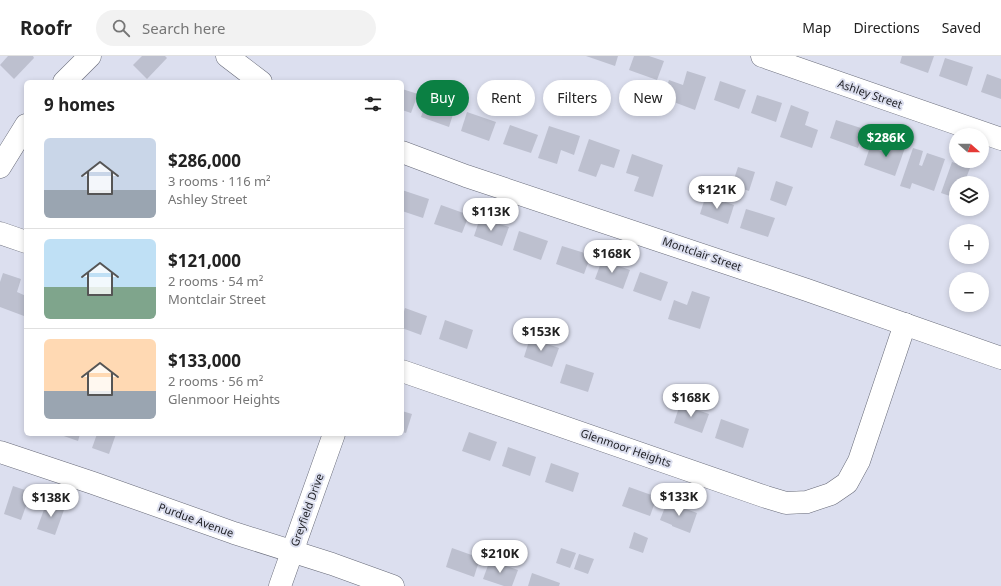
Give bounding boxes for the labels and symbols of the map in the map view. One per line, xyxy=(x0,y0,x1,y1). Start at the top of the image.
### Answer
street label: Ashley Street xyxy=(836,76,904,112)
pin: $286K xyxy=(858,124,914,158)
north arrow xyxy=(949,128,989,168)
pin: $121K xyxy=(689,176,745,210)
pin: $113K xyxy=(463,198,519,232)
street label: Montclair Street xyxy=(661,233,744,274)
pin: $168K xyxy=(584,240,640,274)
pin: $153K xyxy=(513,318,569,352)
pin: $168K xyxy=(663,384,719,418)
street label: Glenmoor Heights xyxy=(579,425,673,470)
street label: Greyfield Drive xyxy=(286,471,327,548)
pin: $133K xyxy=(651,483,707,517)
pin: $138K xyxy=(23,484,79,518)
street label: Purdue Avenue xyxy=(156,499,236,540)
pin: $210K xyxy=(472,540,528,574)

